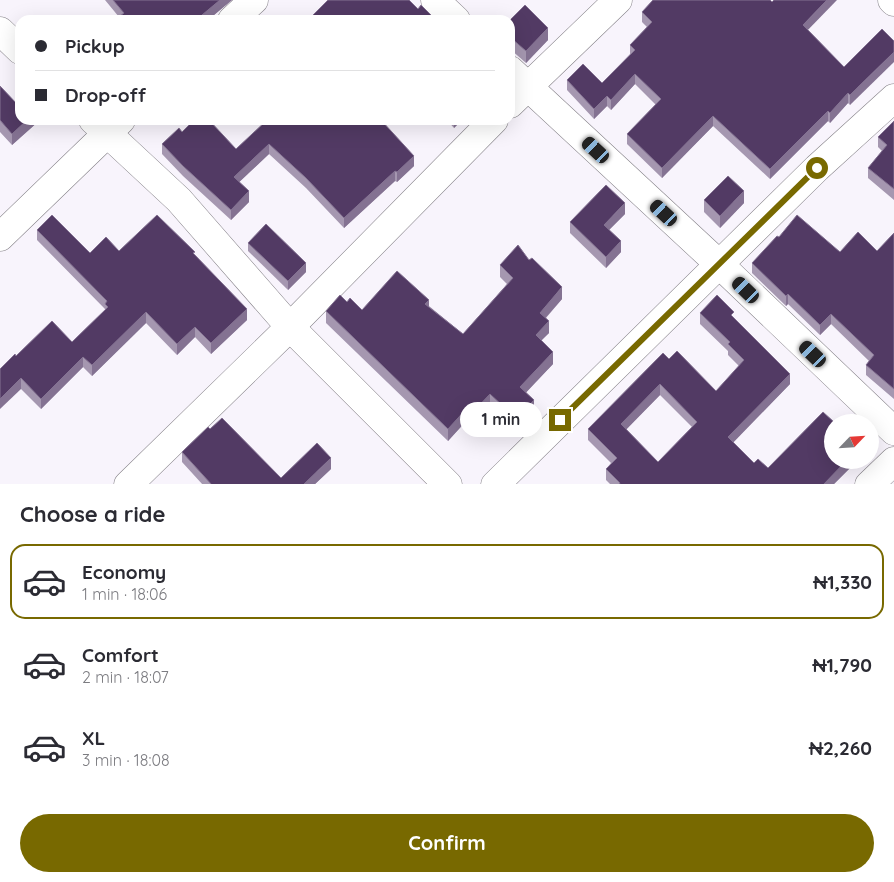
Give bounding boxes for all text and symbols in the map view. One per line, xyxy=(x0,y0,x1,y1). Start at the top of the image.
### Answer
text: Pickup xyxy=(65,34,125,58)
text: Drop-off xyxy=(65,83,146,107)
car xyxy=(579,134,612,166)
route start xyxy=(806,157,828,179)
car xyxy=(647,197,680,229)
car xyxy=(729,274,762,306)
car xyxy=(796,338,829,370)
callout: 1 min xyxy=(460,402,542,438)
text: 1 min xyxy=(482,409,520,429)
route end xyxy=(549,409,571,431)
north arrow xyxy=(824,414,879,469)
map controls xyxy=(824,414,879,469)
text: Choose a ride xyxy=(20,500,165,528)
icon: car xyxy=(22,559,67,604)
text: Economy xyxy=(82,560,166,584)
text: ₦1,330 xyxy=(813,570,872,594)
text: 1 min · 18:06 xyxy=(82,584,167,604)
icon: car xyxy=(22,642,67,687)
text: Comfort xyxy=(82,643,159,667)
text: ₦1,790 xyxy=(813,653,872,677)
text: 2 min · 18:07 xyxy=(82,667,169,687)
icon: car xyxy=(22,725,67,770)
text: XL xyxy=(82,726,105,750)
text: ₦2,260 xyxy=(809,736,872,760)
text: 3 min · 18:08 xyxy=(82,750,170,770)
button: Confirm xyxy=(20,814,874,872)

